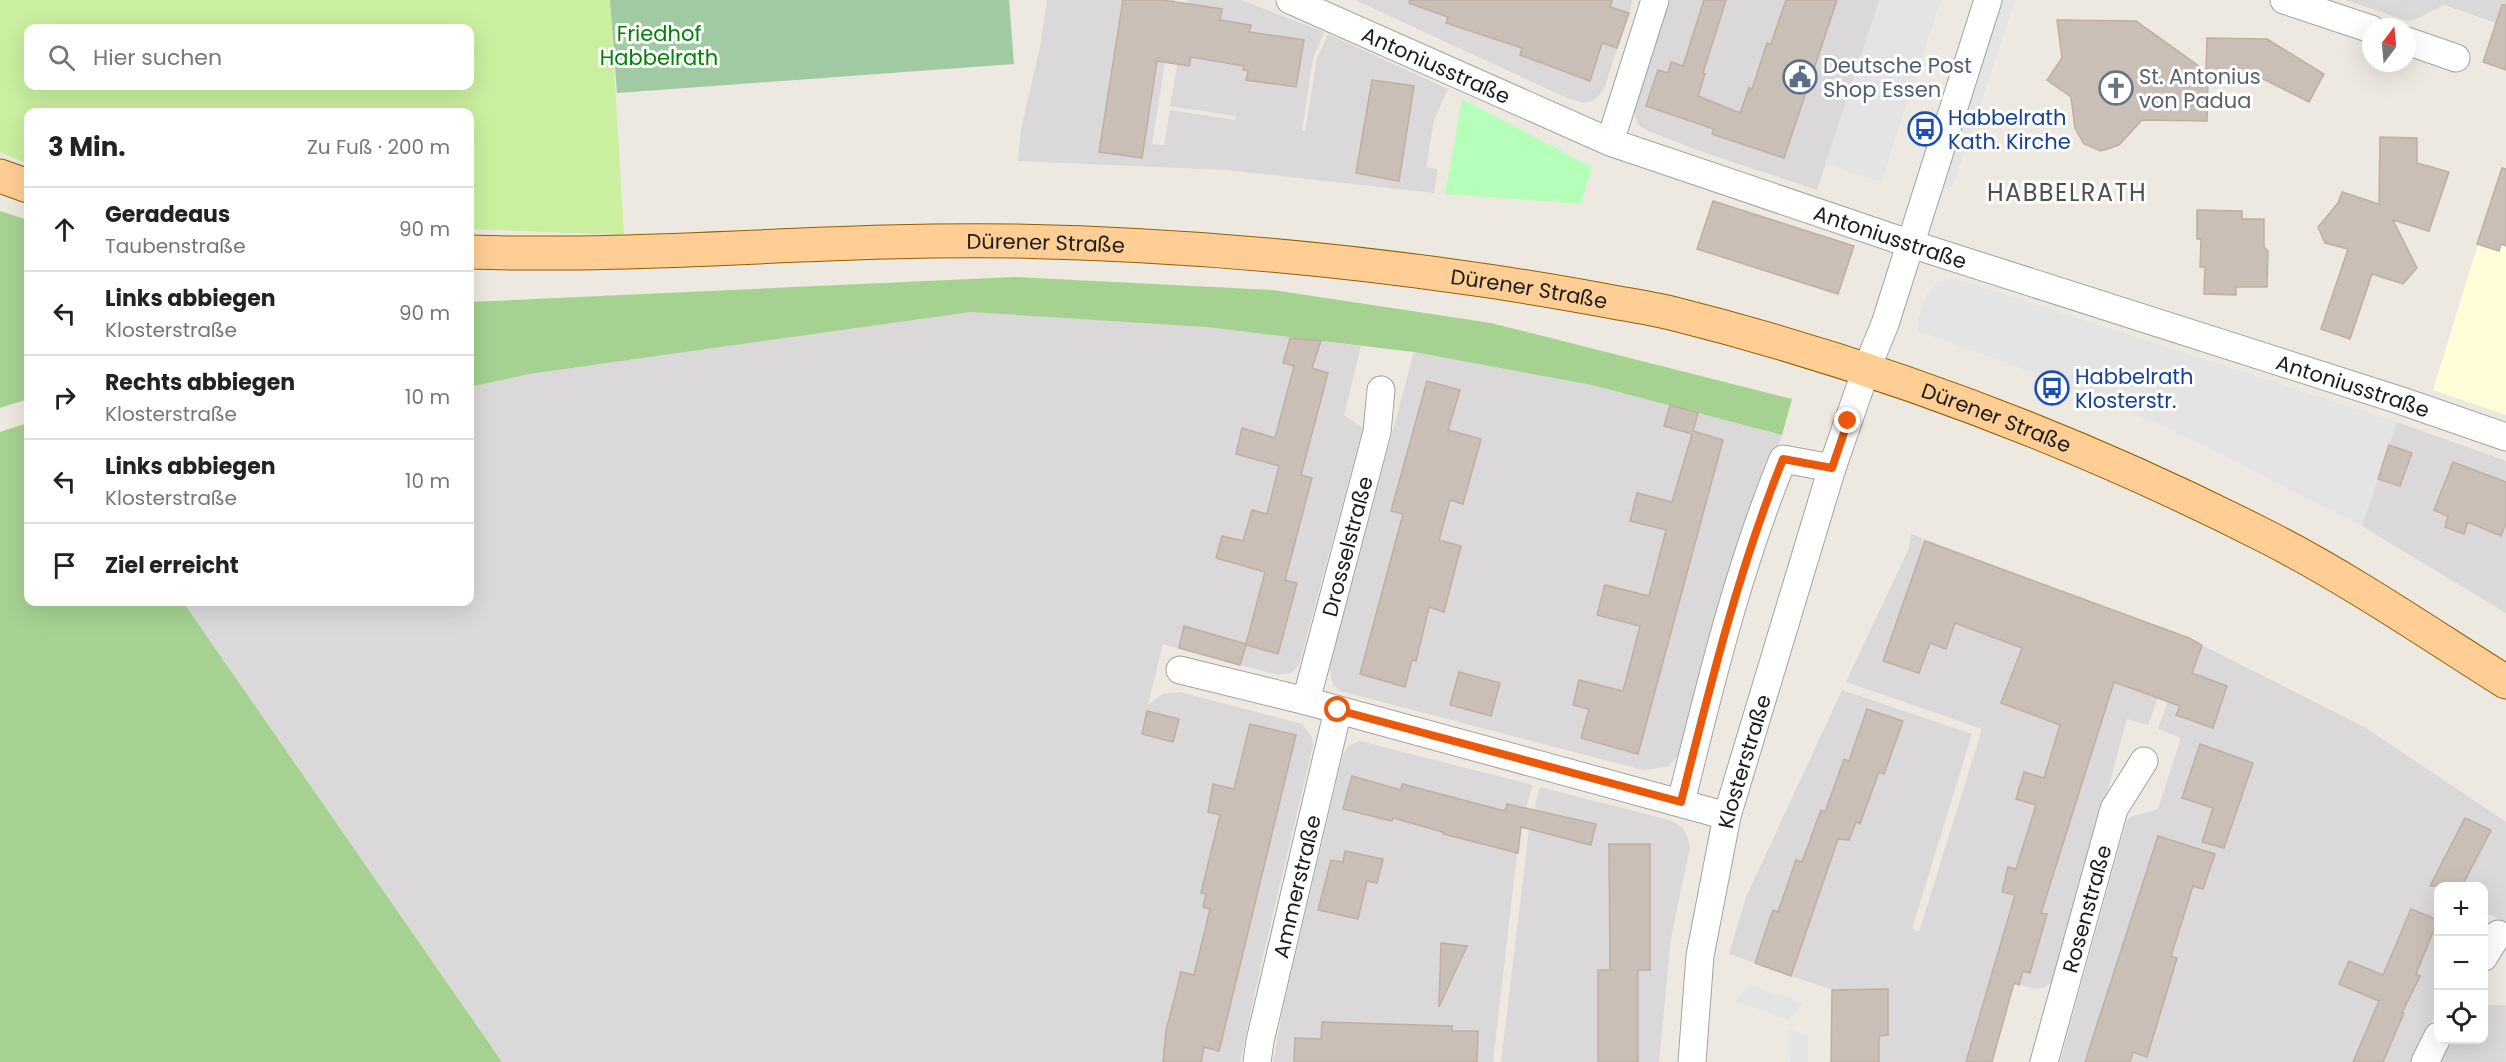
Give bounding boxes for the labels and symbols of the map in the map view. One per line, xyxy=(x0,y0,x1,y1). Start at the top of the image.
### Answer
north arrow xyxy=(2362,18,2416,72)
park label: Friedhof Habbelrath xyxy=(600,19,718,72)
street label: Antoniusstraße xyxy=(1357,19,1515,111)
place label: Deutsche Post Shop Essen xyxy=(1823,51,1972,104)
public building icon: Deutsche Post Shop Essen xyxy=(1782,59,1818,95)
place label: St. Antonius von Padua xyxy=(2139,62,2261,115)
church icon: St. Antonius von Padua xyxy=(2098,70,2134,106)
place label: Habbelrath Kath. Kirche xyxy=(1948,103,2071,156)
bus stop icon: Habbelrath Kath. Kirche xyxy=(1907,111,1943,147)
district label: HABBELRATH xyxy=(1987,176,2147,209)
street label: Antoniusstraße xyxy=(1810,198,1971,275)
street label: Dürener Straße xyxy=(967,226,1126,259)
street label: Dürener Straße xyxy=(1449,261,1610,315)
street label: Antoniusstraße xyxy=(2273,347,2434,424)
place label: Habbelrath Klosterstr. xyxy=(2075,362,2193,415)
bus stop icon: Habbelrath Klosterstr. xyxy=(2034,370,2070,406)
street label: Dürener Straße xyxy=(1918,375,2076,459)
route end xyxy=(1834,407,1860,433)
street label: Drosselstraße xyxy=(1314,473,1379,620)
street label: Klosterstraße xyxy=(1710,691,1777,831)
route start xyxy=(1324,696,1350,722)
street label: Ammerstraße xyxy=(1266,812,1327,961)
street label: Rosenstraße xyxy=(2055,841,2118,976)

